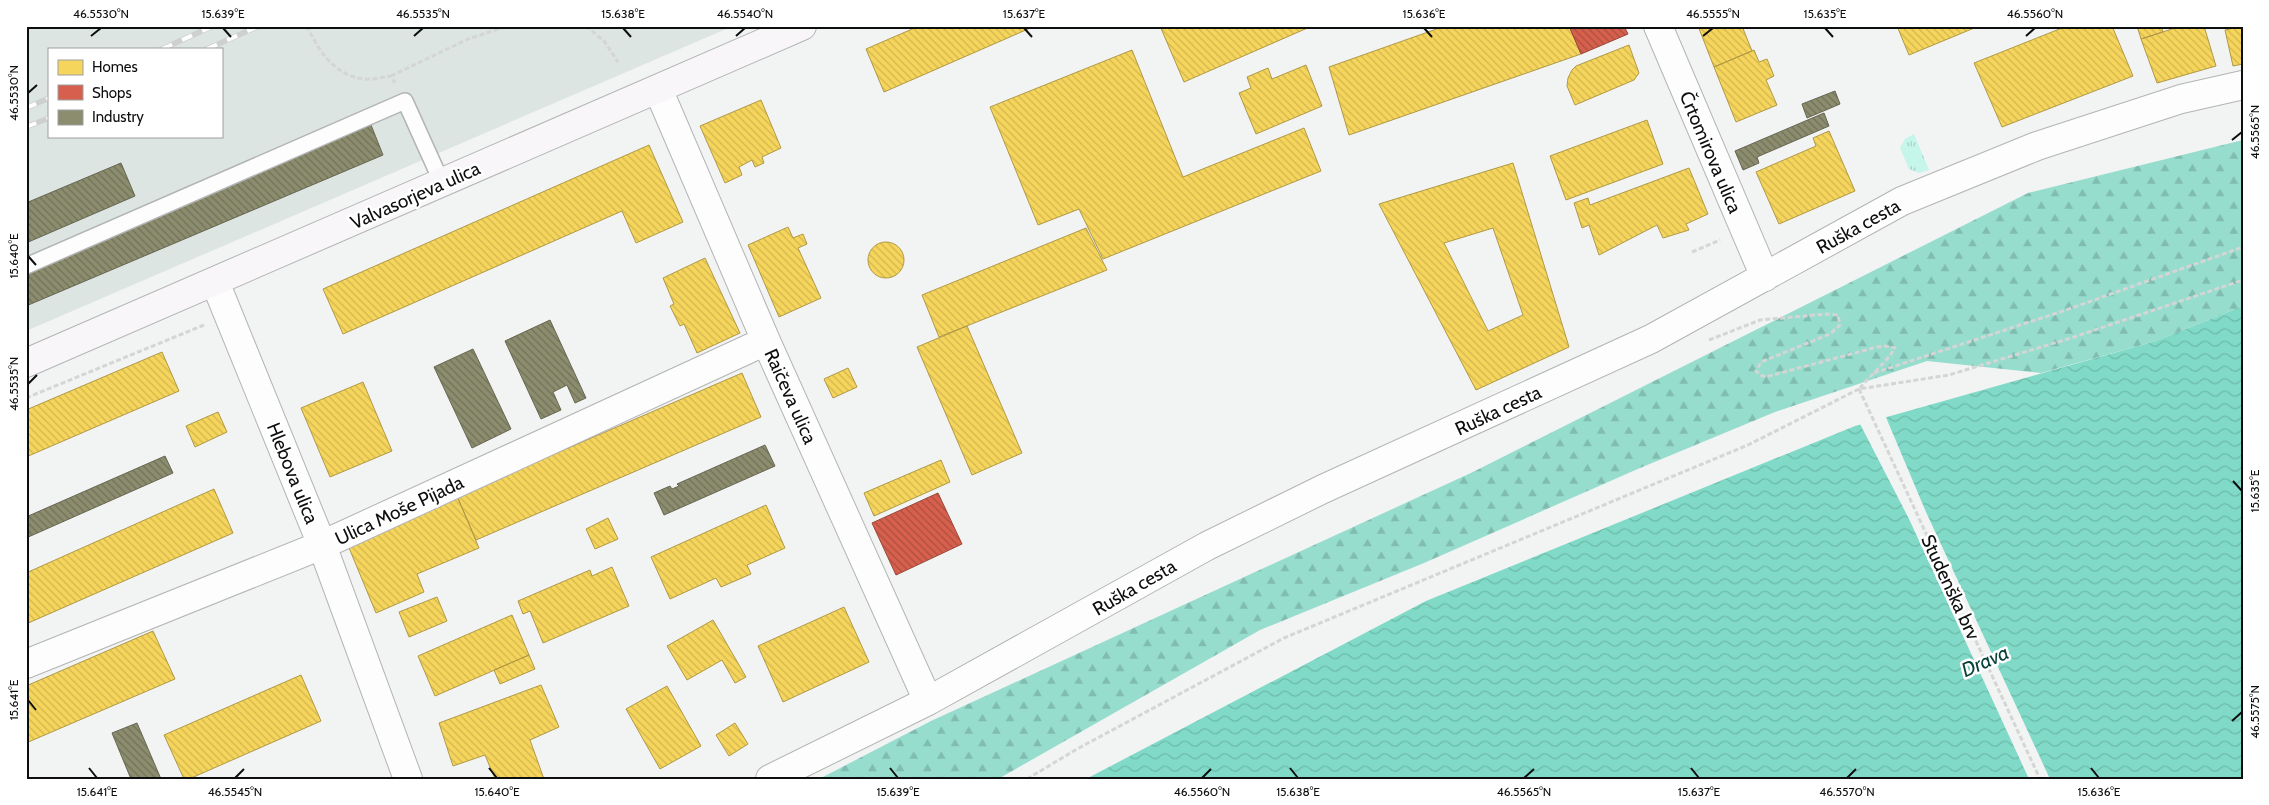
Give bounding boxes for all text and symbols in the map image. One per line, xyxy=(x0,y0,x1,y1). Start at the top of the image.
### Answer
text: 46.5530°N xyxy=(73,6,129,21)
text: 15.639°E xyxy=(201,6,245,21)
text: 46.5535°N xyxy=(396,6,450,21)
text: 15.638°E xyxy=(601,6,645,21)
text: 46.5540°N xyxy=(717,6,773,21)
text: 15.637°E xyxy=(1003,6,1046,21)
text: 15.636°E xyxy=(1402,6,1446,21)
text: 46.5555°N xyxy=(1686,6,1740,21)
text: 15.635°E xyxy=(1804,6,1847,21)
text: 46.5560°N xyxy=(2007,6,2063,21)
legend xyxy=(48,48,222,138)
text: Homes xyxy=(92,58,138,76)
text: 46.5530°N xyxy=(6,65,21,121)
text: Shops xyxy=(92,84,132,102)
street label: Črtomirova ulica xyxy=(1675,87,1747,217)
text: 46.5565°N xyxy=(2247,105,2262,159)
text: Industry xyxy=(92,108,144,126)
street label: Valvasorjeva ulica xyxy=(347,157,484,234)
street label: Ruška cesta xyxy=(1812,194,1904,259)
text: 15.640°E xyxy=(6,233,21,279)
street label: Raičeva ulica xyxy=(759,345,822,447)
text: 46.5535°N xyxy=(6,357,21,411)
street label: Ruška cesta xyxy=(1451,380,1545,440)
street label: Hlebova ulica xyxy=(262,419,323,527)
text: 15.635°E xyxy=(2247,469,2262,512)
street label: Ulica Moše Pijada xyxy=(331,471,467,550)
street label: Studenška brv xyxy=(1916,531,1985,644)
street label: Ruška cesta xyxy=(1088,554,1180,621)
water label: Drava xyxy=(1958,640,2012,682)
text: 15.641°E xyxy=(6,679,21,720)
text: 46.5575°N xyxy=(2247,685,2262,739)
text: 15.641°E xyxy=(77,784,118,799)
text: 46.5545°N xyxy=(208,784,262,799)
text: 15.640°E xyxy=(474,784,520,799)
text: 15.639°E xyxy=(876,784,920,799)
text: 46.5560°N xyxy=(1174,784,1230,799)
text: 15.638°E xyxy=(1276,784,1320,799)
text: 46.5565°N xyxy=(1497,784,1551,799)
text: 15.637°E xyxy=(1678,784,1721,799)
text: 46.5570°N xyxy=(1819,784,1875,799)
text: 15.636°E xyxy=(2077,784,2121,799)

